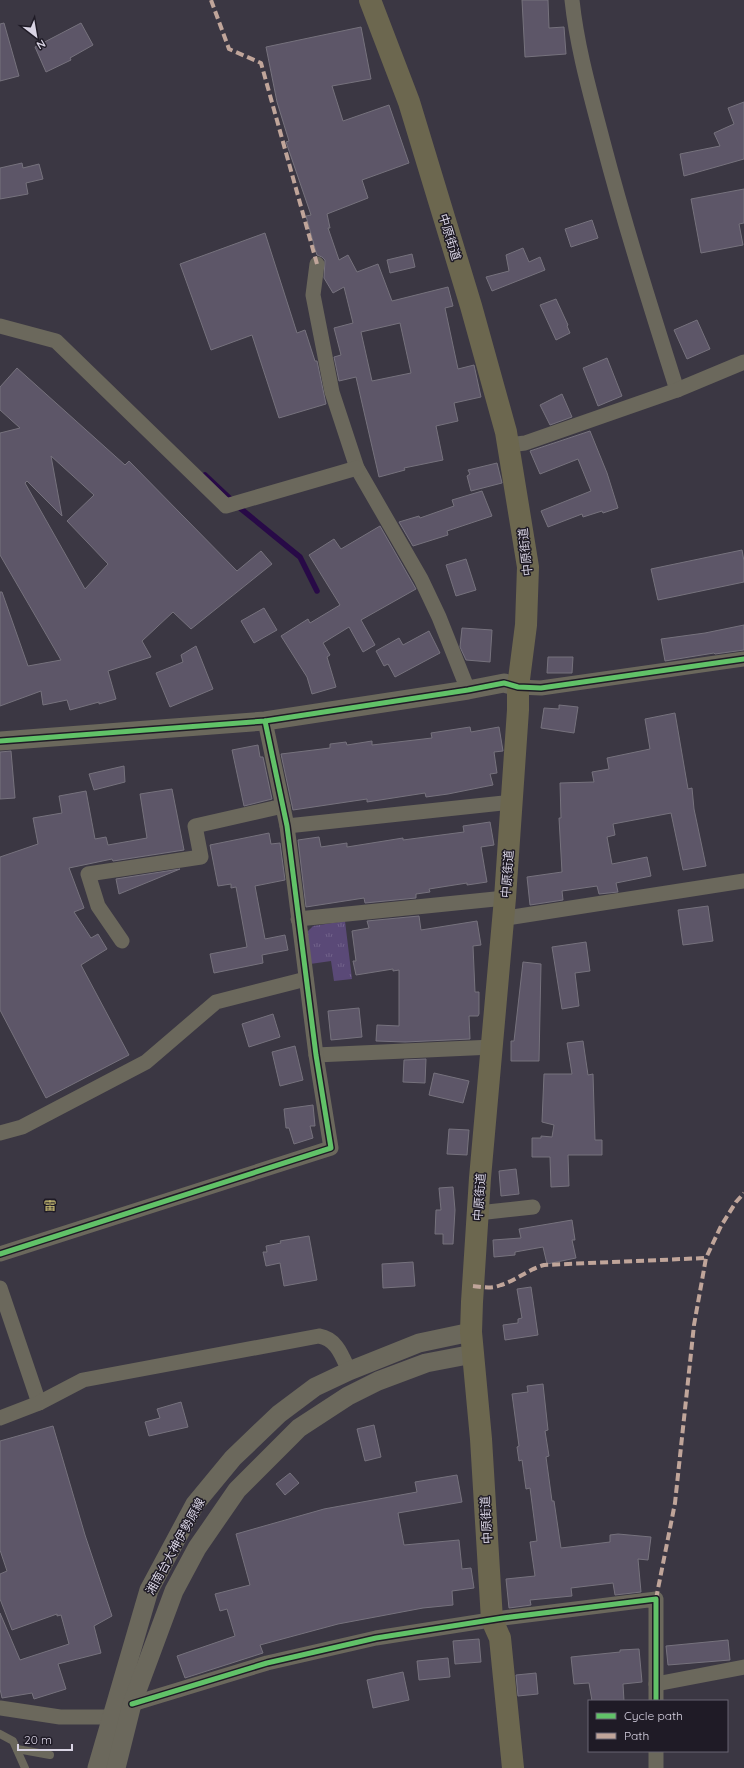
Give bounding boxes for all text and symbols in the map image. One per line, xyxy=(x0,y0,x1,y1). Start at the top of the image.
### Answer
north arrow xyxy=(16,16,56,56)
text: N xyxy=(34,36,48,53)
street label: 中原街道 xyxy=(436,212,464,262)
street label: 中原街道 xyxy=(515,527,535,577)
street label: 中原街道 xyxy=(498,850,516,898)
street label: 中原街道 xyxy=(470,1173,488,1221)
district label: 雷 xyxy=(43,1197,57,1213)
street label: 湘南台大神伊勢原線 xyxy=(142,1495,208,1597)
street label: 中原街道 xyxy=(477,1496,495,1544)
legend xyxy=(588,1700,728,1752)
text: Cycle path xyxy=(624,1708,683,1723)
scale bar xyxy=(18,1726,72,1752)
text: Path xyxy=(624,1728,649,1743)
text: 20 m xyxy=(24,1732,52,1747)

